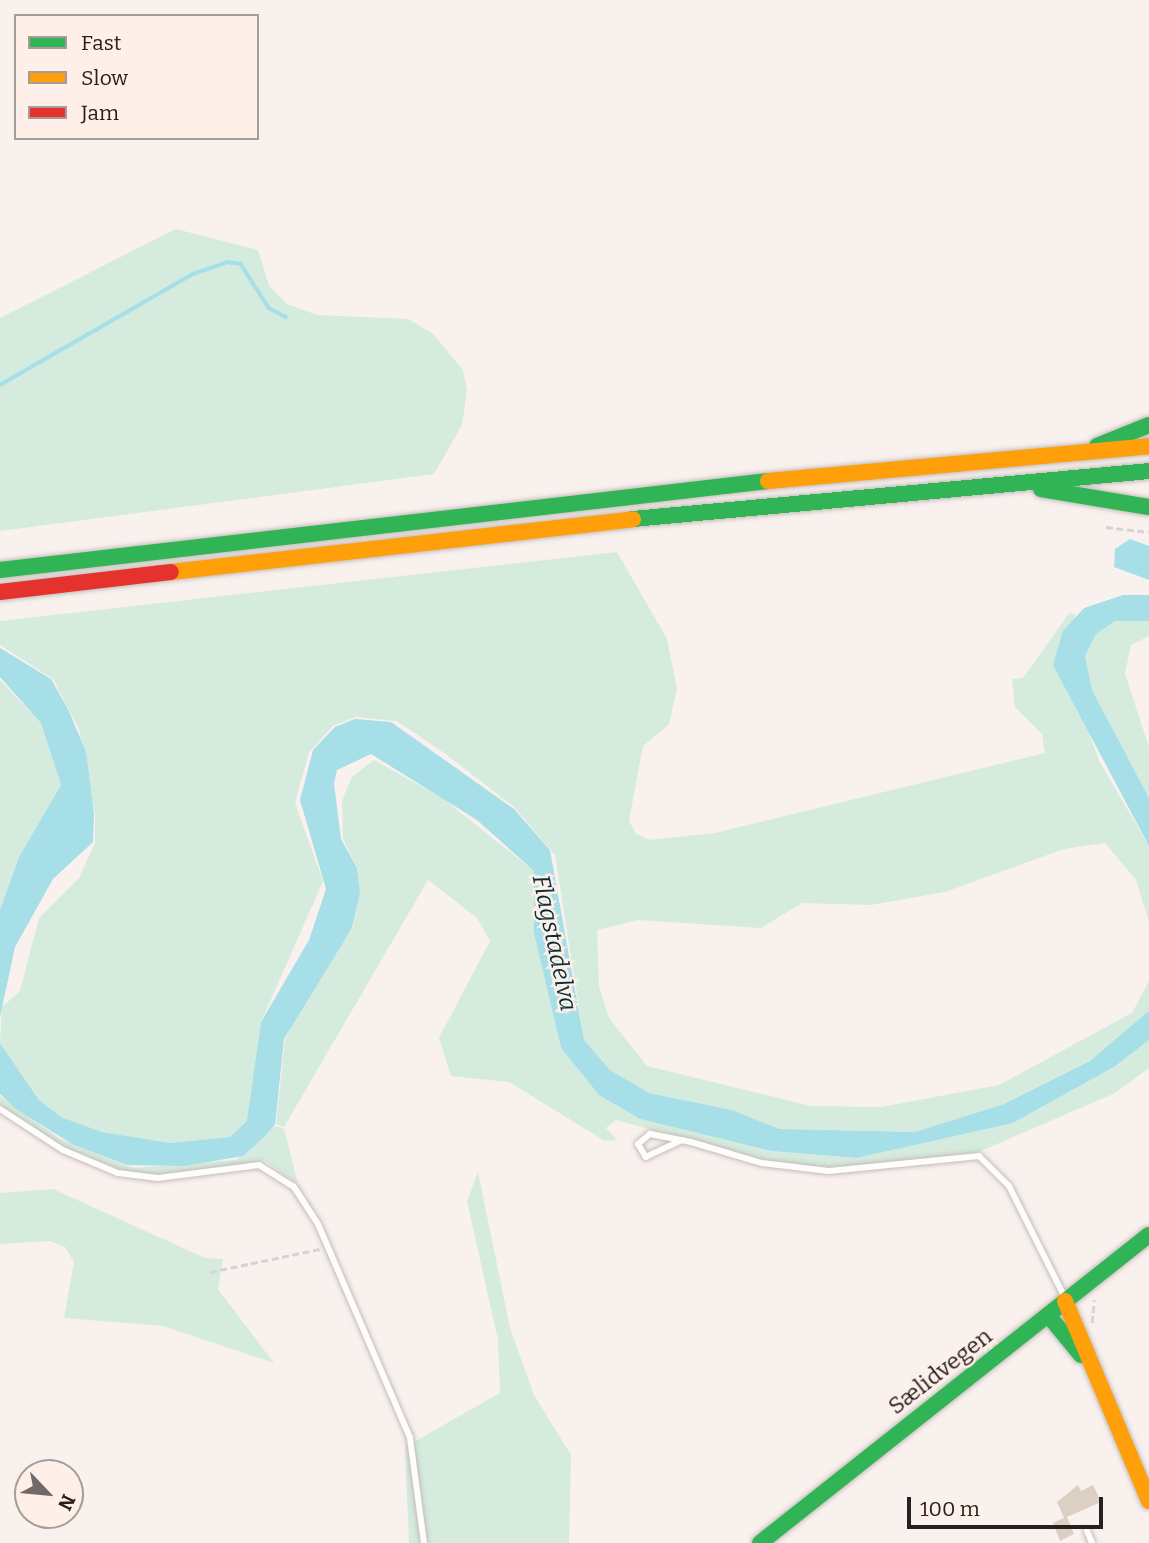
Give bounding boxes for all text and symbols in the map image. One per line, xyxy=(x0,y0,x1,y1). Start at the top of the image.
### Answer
legend xyxy=(14,14,259,140)
text: Fast xyxy=(81,30,121,56)
text: Slow xyxy=(81,65,128,91)
text: Jam xyxy=(81,100,119,126)
water label: Flagstadelva xyxy=(525,872,583,1014)
street label: Sælidvegen xyxy=(883,1322,997,1420)
north arrow xyxy=(14,1459,84,1529)
scale bar xyxy=(911,1484,1107,1528)
text: N xyxy=(53,1491,80,1514)
text: 100 m xyxy=(920,1496,980,1522)

